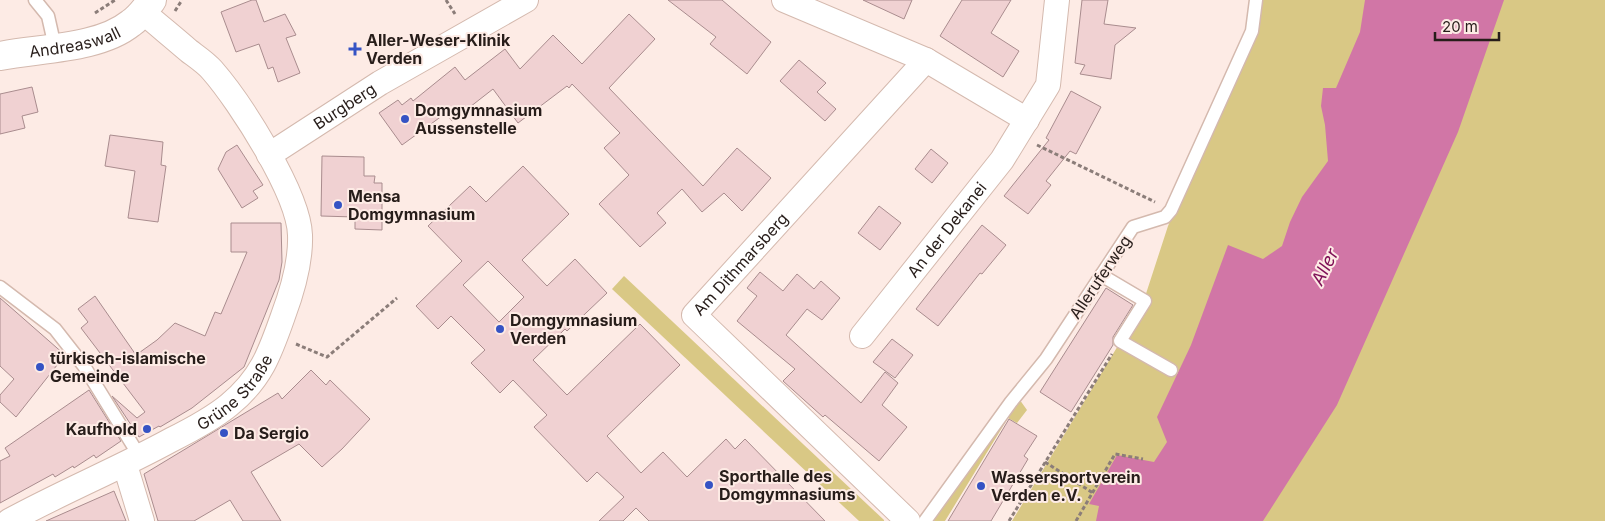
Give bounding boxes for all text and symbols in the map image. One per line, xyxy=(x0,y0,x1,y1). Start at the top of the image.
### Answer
scale bar xyxy=(1435,10,1499,42)
text: 20 m xyxy=(1442,17,1478,36)
street label: Andreaswall xyxy=(28,22,124,61)
place label: Aller-Weser-Klinik Verden xyxy=(366,30,511,68)
marker: Aller-Weser-Klinik Verden xyxy=(348,42,362,56)
street label: Burgberg xyxy=(310,79,379,134)
place label: Domgymnasium Aussenstelle xyxy=(415,100,542,138)
marker: Domgymnasium Aussenstelle xyxy=(399,113,411,125)
street label: An der Dekanei xyxy=(903,178,991,281)
place label: Mensa Domgymnasium xyxy=(348,186,475,224)
marker: Mensa Domgymnasium xyxy=(332,199,344,211)
street label: Am Dithmarsberg xyxy=(689,208,792,319)
street label: Alleruferweg xyxy=(1065,231,1135,323)
water label: Aller xyxy=(1306,244,1343,289)
place label: Domgymnasium Verden xyxy=(510,310,637,348)
marker: Domgymnasium Verden xyxy=(494,323,506,335)
place label: türkisch-islamische Gemeinde xyxy=(50,348,206,386)
street label: Grüne Straße xyxy=(193,351,277,434)
marker: türkisch-islamische Gemeinde xyxy=(34,361,46,373)
place label: Kaufhold xyxy=(66,419,137,439)
marker: Kaufhold xyxy=(141,423,153,435)
place label: Da Sergio xyxy=(234,423,309,443)
marker: Da Sergio xyxy=(218,427,230,439)
place label: Sporthalle des Domgymnasiums xyxy=(719,466,855,504)
place label: Wassersportverein Verden e.V. xyxy=(991,467,1141,505)
marker: Sporthalle des Domgymnasiums xyxy=(703,479,715,491)
marker: Wassersportverein Verden e.V. xyxy=(975,480,987,492)

